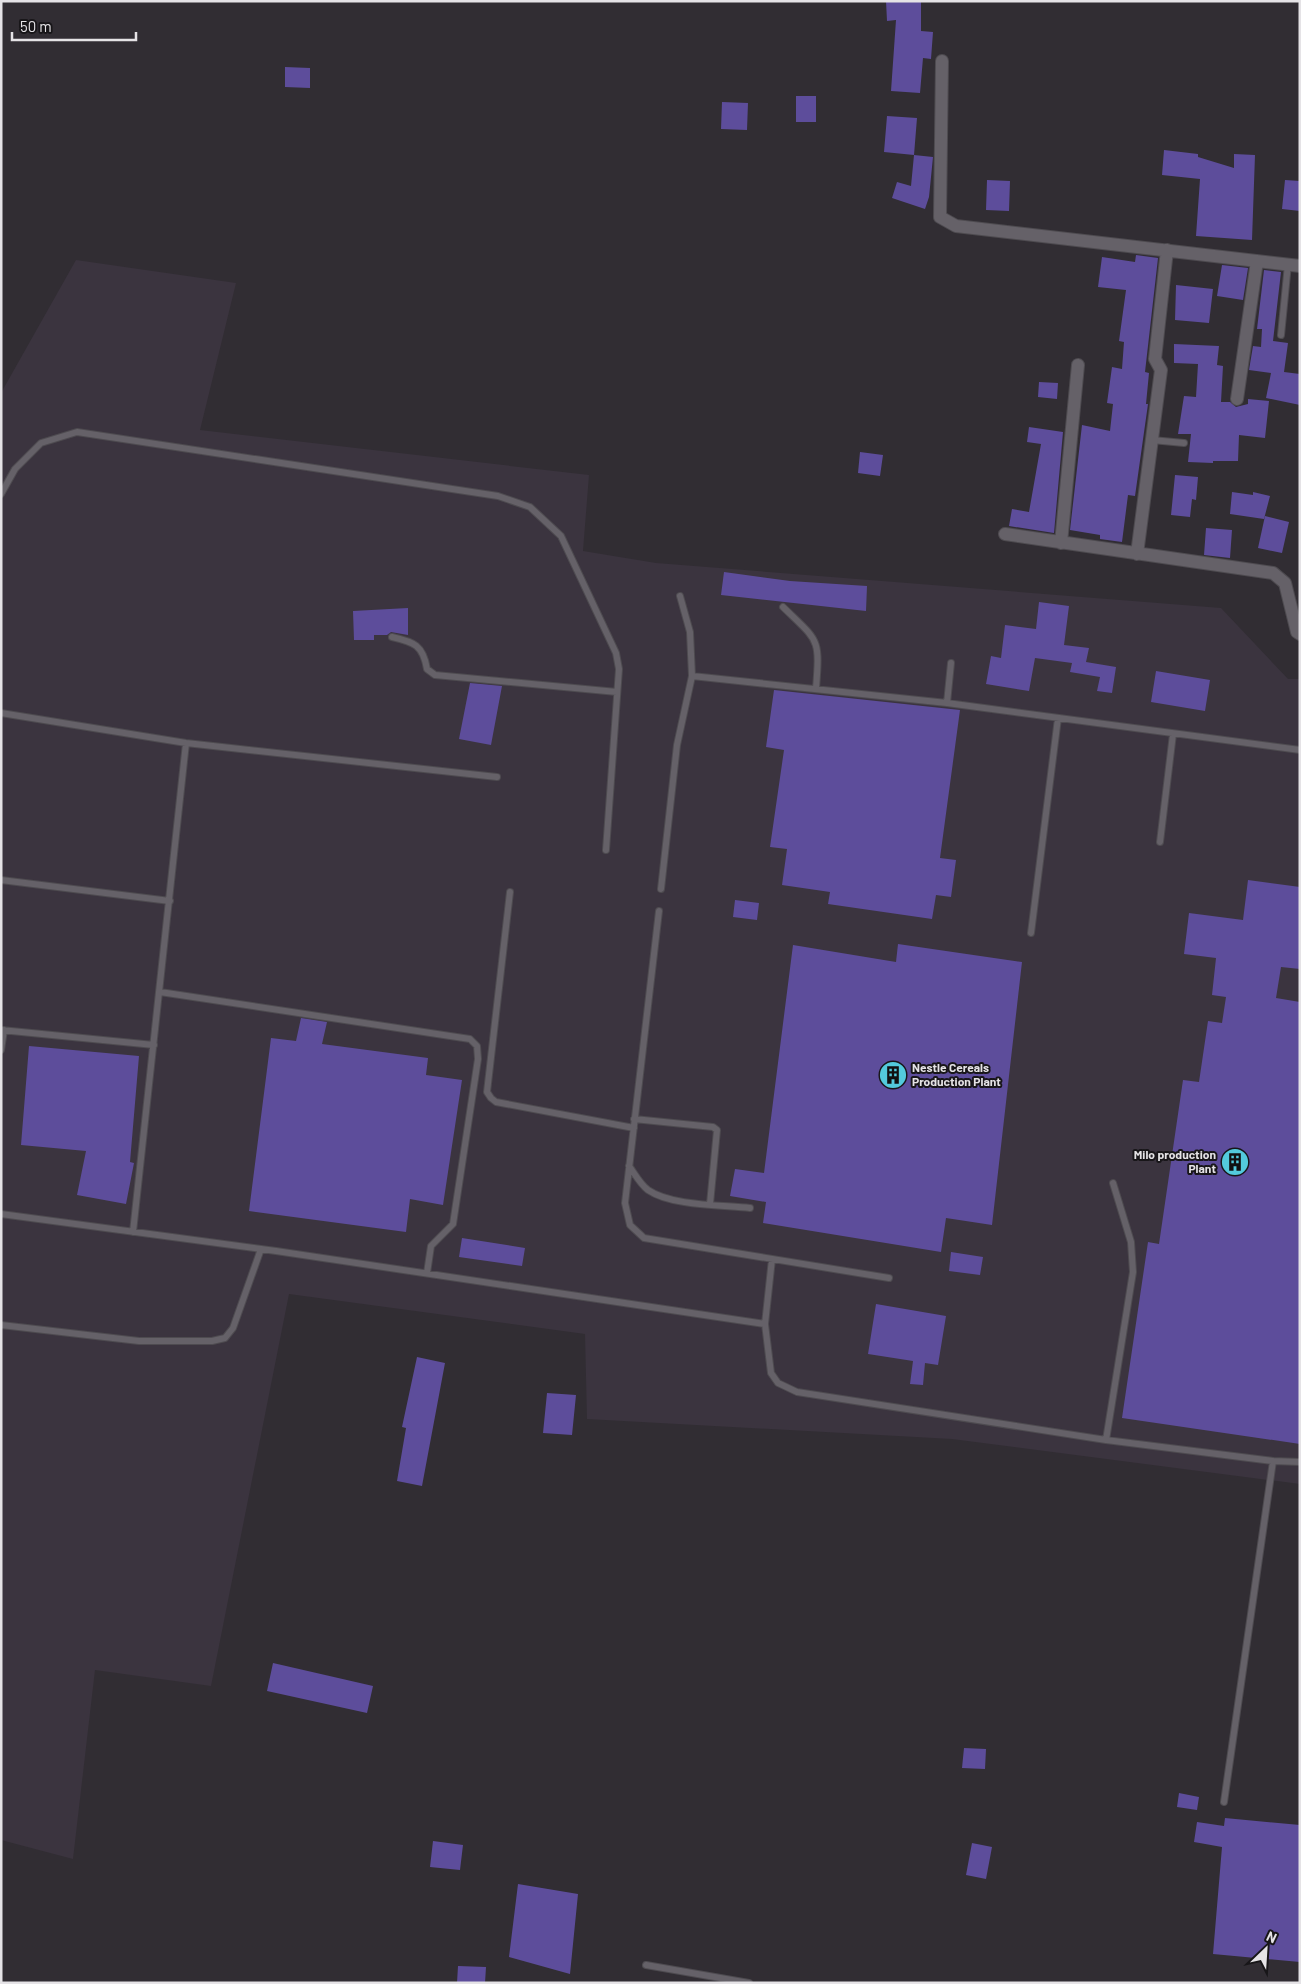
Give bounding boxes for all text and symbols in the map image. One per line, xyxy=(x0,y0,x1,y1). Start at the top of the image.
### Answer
scale bar xyxy=(12,10,136,42)
text: 50 m xyxy=(20,17,52,35)
building icon: Nestle Cereals Production Plant xyxy=(878,1060,908,1090)
place label: Nestle Cereals Production Plant xyxy=(912,1060,1001,1088)
place label: Milo production Plant xyxy=(1134,1147,1216,1175)
building icon: Milo production Plant xyxy=(1220,1147,1250,1177)
north arrow xyxy=(1241,1924,1291,1974)
text: N xyxy=(1264,1927,1280,1946)

